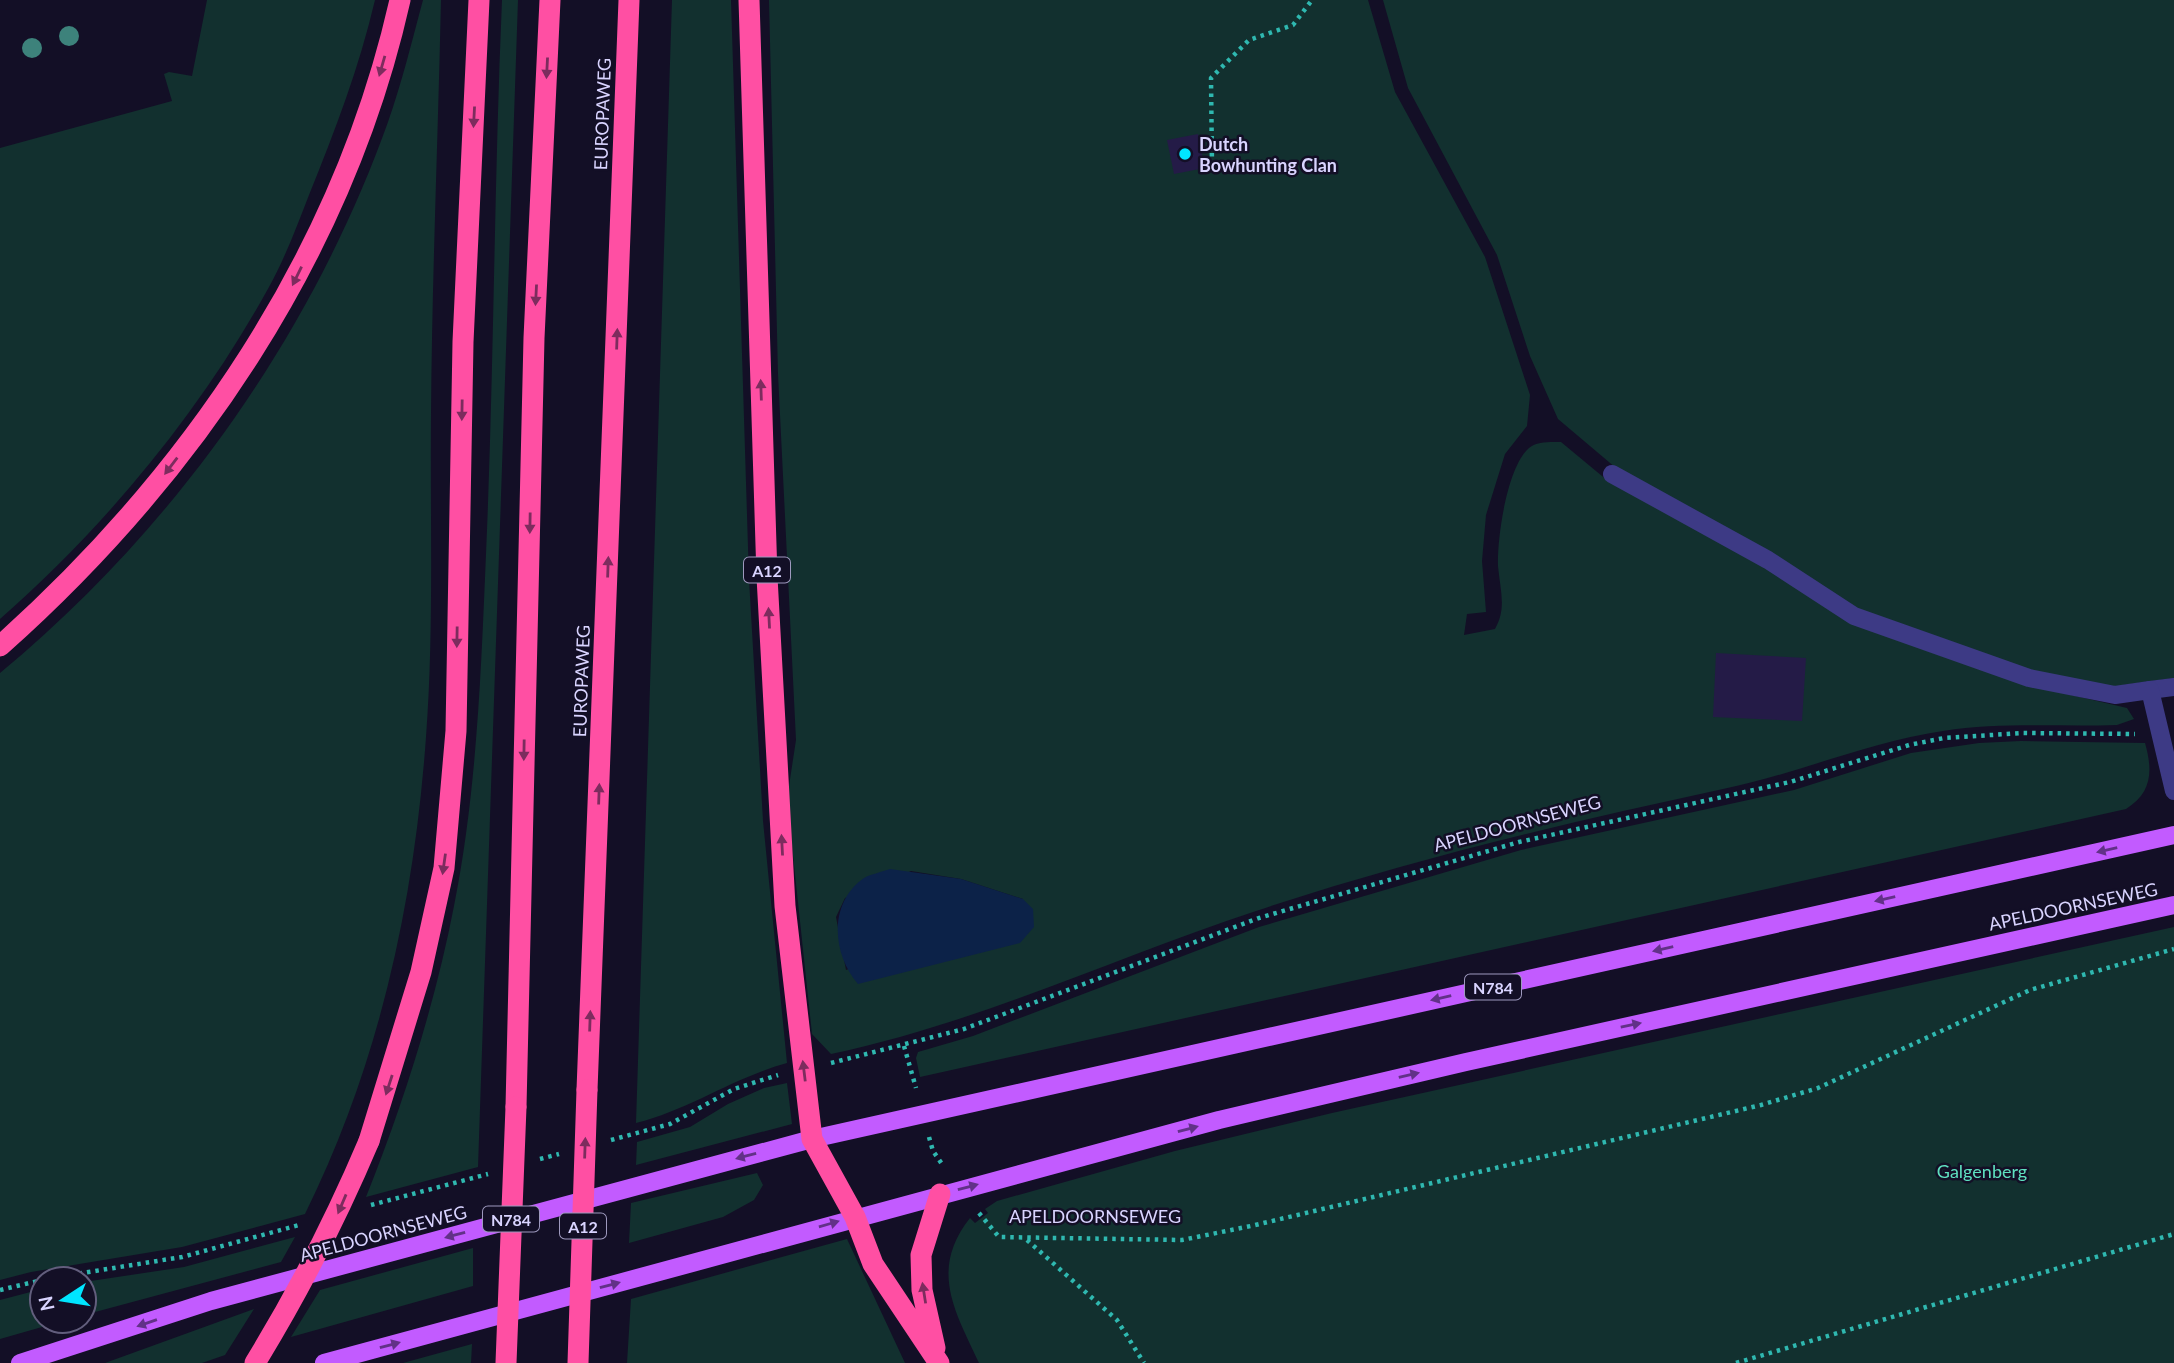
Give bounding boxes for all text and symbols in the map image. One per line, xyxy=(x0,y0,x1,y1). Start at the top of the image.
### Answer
one-way arrow xyxy=(376,56,386,77)
one-way arrow xyxy=(541,57,552,79)
street label: EUROPAWEG xyxy=(589,57,615,171)
one-way arrow xyxy=(468,106,479,128)
place label: Dutch Bowhunting Clan xyxy=(1199,133,1337,176)
marker: Dutch Bowhunting Clan xyxy=(1177,146,1193,162)
one-way arrow xyxy=(291,266,302,286)
one-way arrow xyxy=(531,285,542,307)
one-way arrow xyxy=(612,328,623,350)
one-way arrow xyxy=(755,379,766,401)
one-way arrow xyxy=(456,399,467,421)
one-way arrow xyxy=(164,456,179,474)
one-way arrow xyxy=(524,512,536,534)
one-way arrow xyxy=(603,556,614,578)
road number: A12 xyxy=(744,558,790,582)
one-way arrow xyxy=(763,606,774,628)
street label: EUROPAWEG xyxy=(568,624,594,738)
one-way arrow xyxy=(451,627,463,649)
one-way arrow xyxy=(519,740,530,762)
one-way arrow xyxy=(594,783,605,805)
street label: APELDOORNSEWEG xyxy=(1431,790,1603,856)
one-way arrow xyxy=(776,834,787,856)
one-way arrow xyxy=(2096,844,2118,855)
one-way arrow xyxy=(438,853,449,875)
street label: APELDOORNSEWEG xyxy=(1986,877,2160,935)
one-way arrow xyxy=(1874,894,1896,905)
one-way arrow xyxy=(1652,943,1674,954)
road number: N784 xyxy=(1465,974,1521,1000)
one-way arrow xyxy=(1430,993,1452,1004)
one-way arrow xyxy=(585,1010,596,1032)
one-way arrow xyxy=(1620,1020,1642,1031)
one-way arrow xyxy=(799,1060,810,1082)
one-way arrow xyxy=(1398,1070,1420,1081)
one-way arrow xyxy=(383,1074,393,1095)
one-way arrow xyxy=(1178,1123,1199,1133)
one-way arrow xyxy=(580,1137,591,1159)
one-way arrow xyxy=(735,1152,756,1162)
park label: Galgenberg xyxy=(1937,1160,2027,1182)
one-way arrow xyxy=(958,1181,979,1191)
one-way arrow xyxy=(336,1194,348,1214)
street label: APELDOORNSEWEG xyxy=(297,1200,469,1266)
street label: APELDOORNSEWEG xyxy=(1009,1205,1181,1227)
road number: N784 xyxy=(483,1206,539,1232)
road number: A12 xyxy=(560,1214,606,1238)
one-way arrow xyxy=(818,1218,840,1229)
one-way arrow xyxy=(444,1230,466,1241)
north arrow xyxy=(28,1265,98,1335)
one-way arrow xyxy=(599,1279,620,1289)
one-way arrow xyxy=(918,1282,929,1304)
text: N xyxy=(33,1294,59,1313)
one-way arrow xyxy=(136,1318,157,1329)
one-way arrow xyxy=(379,1339,401,1350)

